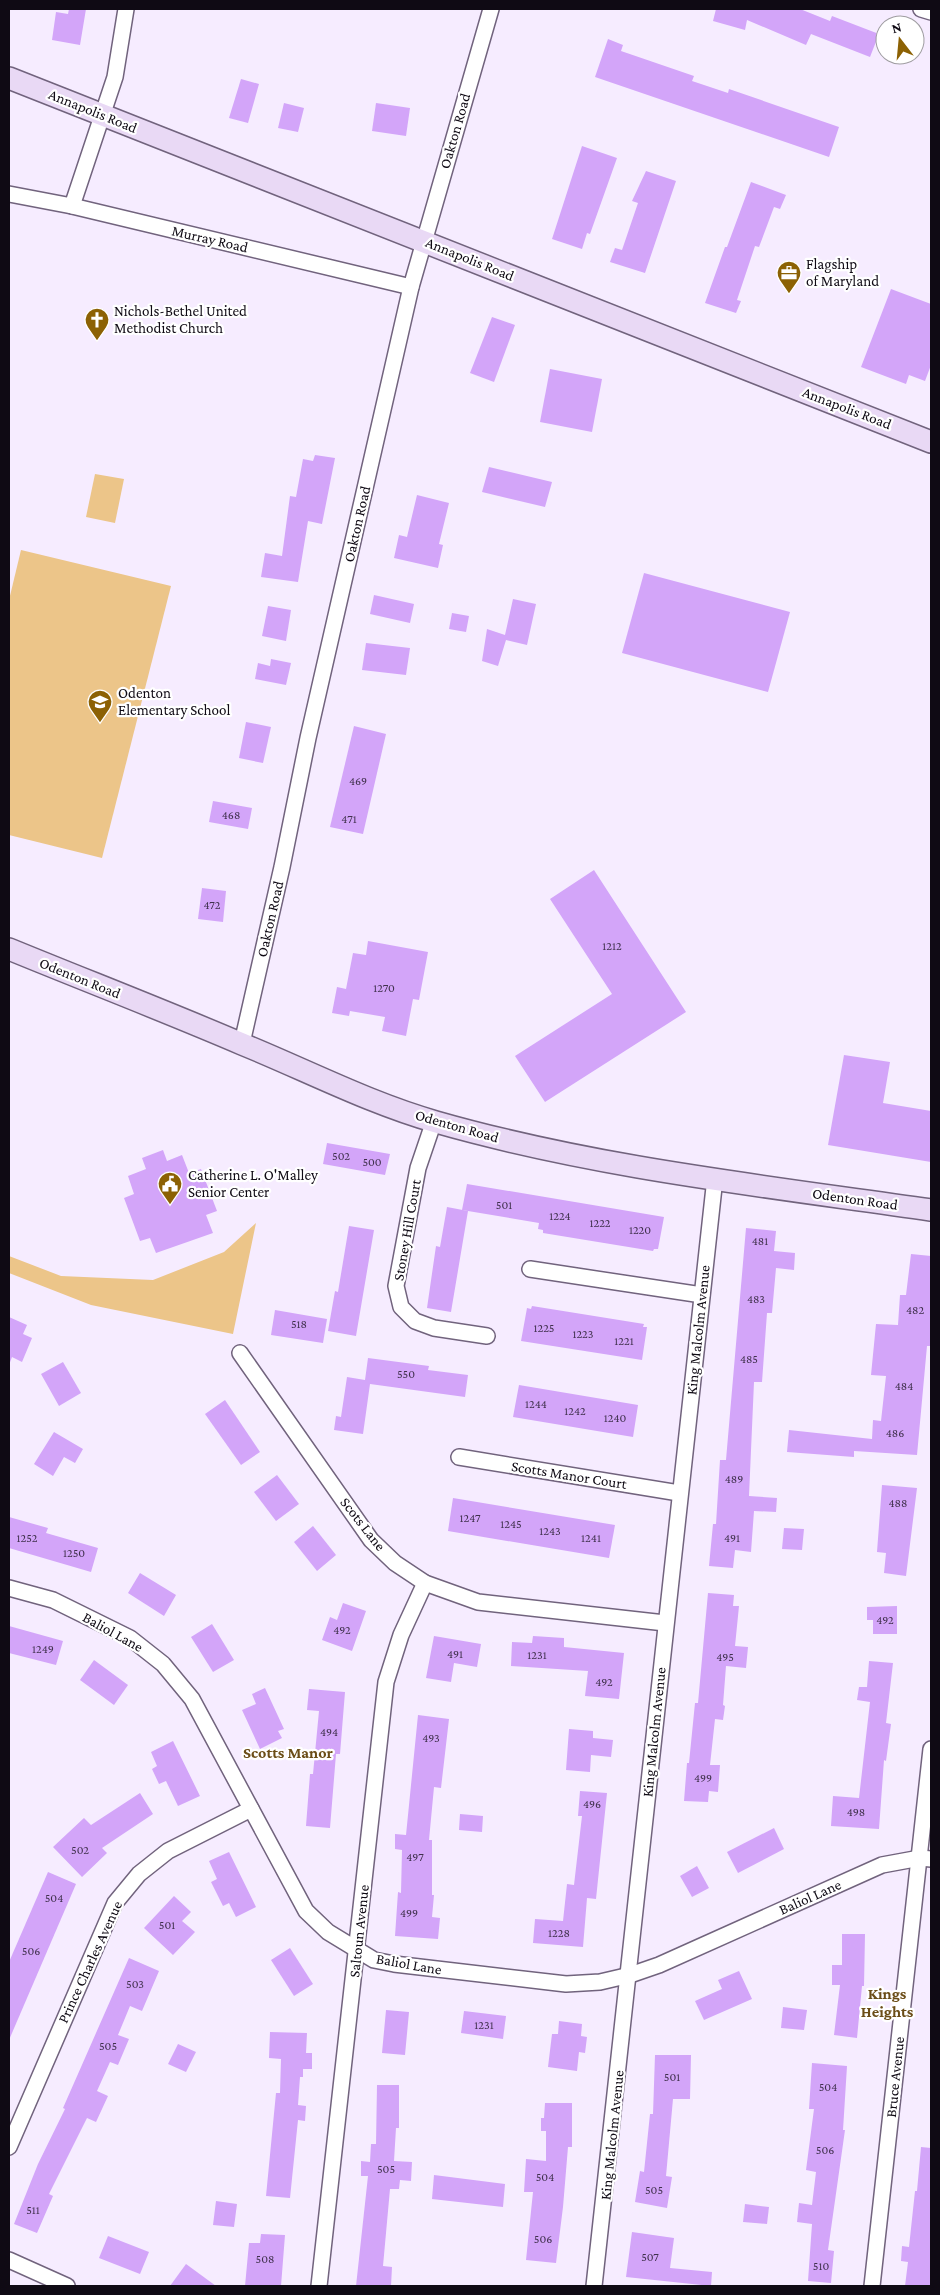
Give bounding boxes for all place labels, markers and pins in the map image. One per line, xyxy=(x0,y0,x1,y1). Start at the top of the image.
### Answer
place label: Flagship of Maryland xyxy=(806,256,879,290)
office icon: Flagship of Maryland xyxy=(776,260,802,294)
place label: Nichols-Bethel United Methodist Church xyxy=(114,303,247,336)
church icon: Nichols-Bethel United Methodist Church xyxy=(84,307,110,341)
place label: Odenton Elementary School xyxy=(118,685,230,719)
school or university icon: Odenton Elementary School xyxy=(87,689,113,723)
place label: Catherine L. O'Malley Senior Center xyxy=(188,1167,318,1200)
public building icon: Catherine L. O'Malley Senior Center xyxy=(157,1171,183,1205)

